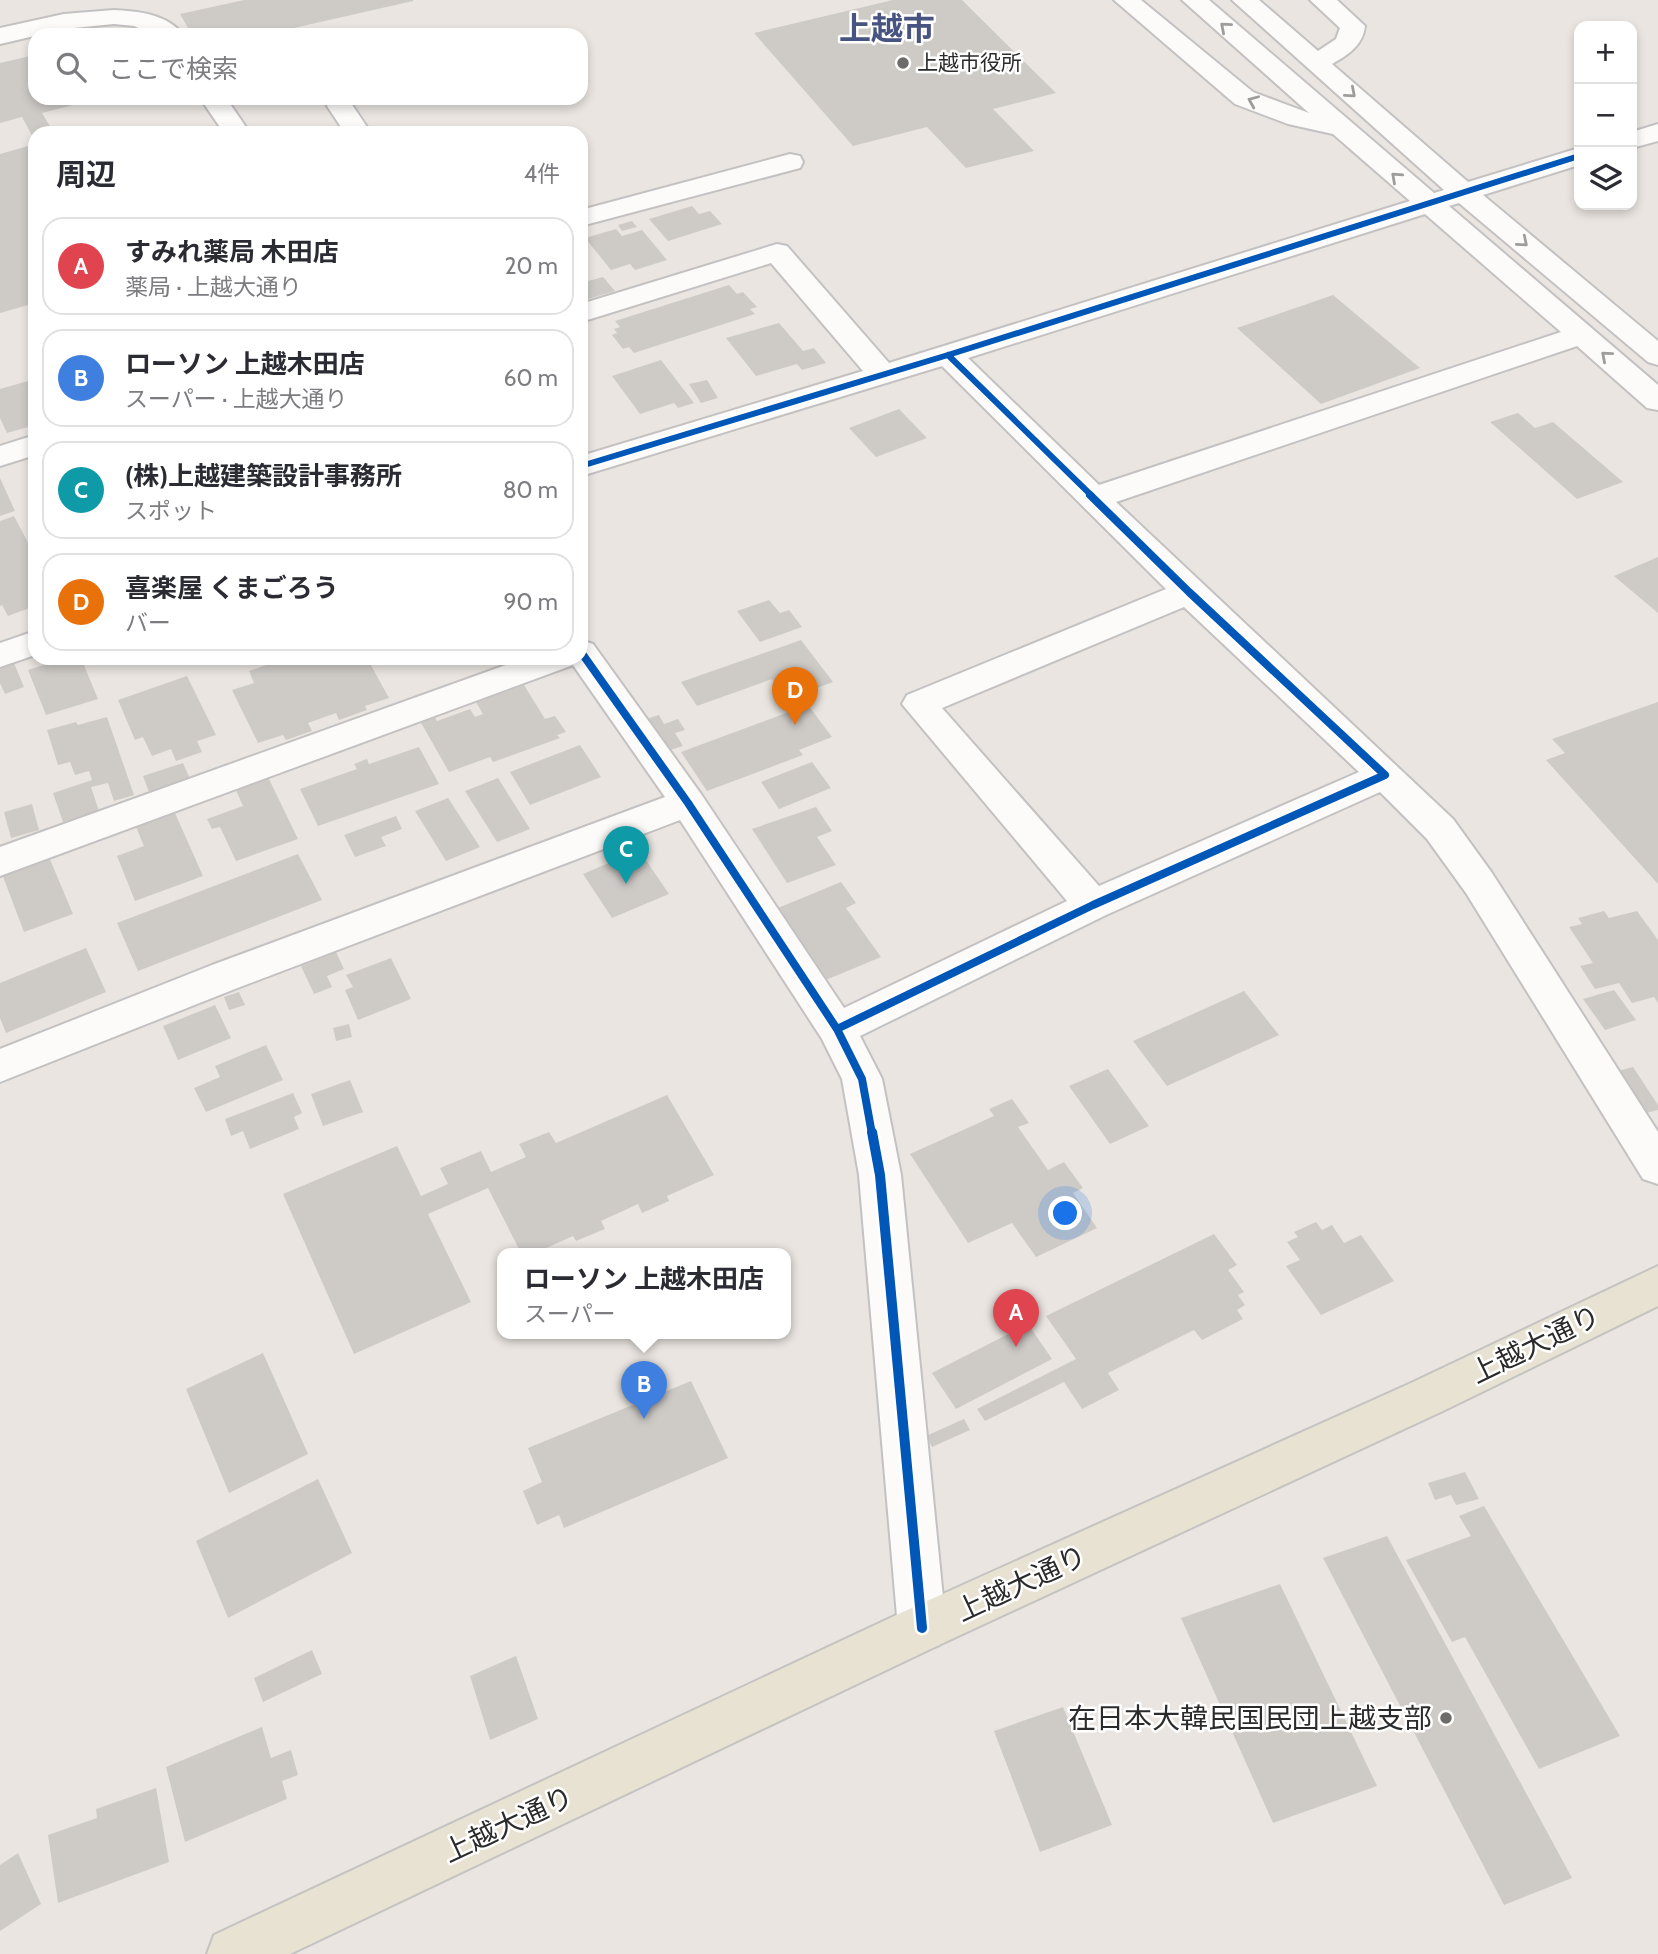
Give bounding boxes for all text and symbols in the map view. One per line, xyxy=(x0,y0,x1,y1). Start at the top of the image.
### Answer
district label: 上越市 xyxy=(839,9,935,48)
map controls xyxy=(1574,21,1637,210)
button: + xyxy=(1574,21,1637,84)
one-way arrow xyxy=(1220,23,1233,35)
search box xyxy=(28,28,588,105)
icon: search xyxy=(52,48,90,86)
place label: 上越市役所 xyxy=(917,50,1022,75)
text: ここで検索 xyxy=(108,53,238,85)
marker: 上越市役所 xyxy=(895,55,911,71)
button: − xyxy=(1574,84,1637,147)
one-way arrow xyxy=(1343,85,1356,98)
one-way arrow xyxy=(1248,95,1261,109)
button: layers xyxy=(1574,147,1637,210)
text: 周辺 xyxy=(56,156,116,193)
text: 4件 xyxy=(524,160,560,188)
one-way arrow xyxy=(1392,173,1405,185)
one-way arrow xyxy=(1514,234,1527,246)
text: すみれ薬局 木田店 xyxy=(125,236,339,268)
text: A xyxy=(74,252,88,280)
text: 20 m xyxy=(505,252,558,280)
text: 薬局 · 上越大通り xyxy=(125,273,302,301)
text: ローソン 上越木田店 xyxy=(125,348,365,380)
one-way arrow xyxy=(1602,352,1615,364)
text: B xyxy=(74,364,88,392)
text: 60 m xyxy=(504,364,558,392)
text: スーパー · 上越大通り xyxy=(125,385,348,413)
text: (株)上越建築設計事務所 xyxy=(125,460,402,492)
text: C xyxy=(74,476,88,504)
text: 80 m xyxy=(503,476,558,504)
text: スポット xyxy=(125,497,217,525)
text: 喜楽屋 くまごろう xyxy=(125,572,339,604)
text: D xyxy=(73,588,89,616)
text: 90 m xyxy=(504,588,558,616)
text: バー xyxy=(125,609,171,637)
pin: D xyxy=(772,667,818,725)
pin: C xyxy=(603,826,649,884)
your location xyxy=(1048,1196,1082,1230)
popup xyxy=(497,1248,791,1339)
text: ローソン 上越木田店 xyxy=(524,1263,764,1295)
pin: A xyxy=(993,1289,1039,1347)
street label: 上越大通り xyxy=(1465,1298,1605,1390)
text: スーパー xyxy=(524,1300,616,1328)
pin: B xyxy=(621,1361,667,1419)
street label: 上越大通り xyxy=(950,1538,1092,1628)
place label: 在日本大韓民国民団上越支部 xyxy=(1068,1701,1432,1735)
marker: 在日本大韓民国民団上越支部 xyxy=(1438,1710,1454,1726)
street label: 上越大通り xyxy=(437,1779,579,1869)

